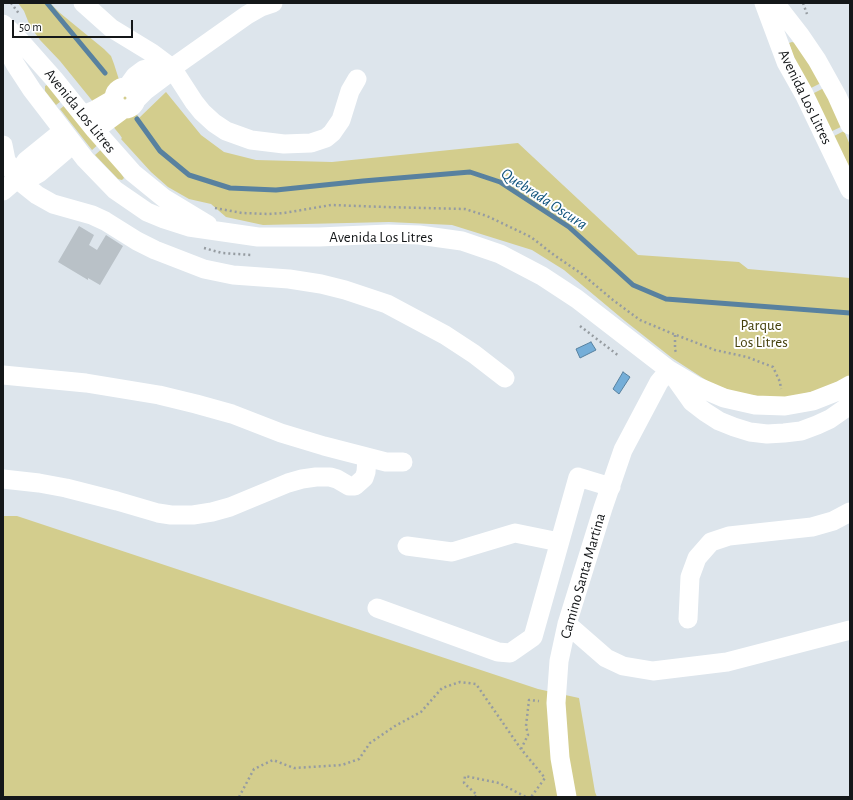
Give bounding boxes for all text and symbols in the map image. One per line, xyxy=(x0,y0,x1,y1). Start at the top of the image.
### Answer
scale bar xyxy=(14,12,135,38)
text: 50 m xyxy=(19,21,42,33)
street label: Avenida Los Litres xyxy=(774,47,836,147)
street label: Avenida Los Litres xyxy=(40,65,120,157)
water label: Quebrada Oscura xyxy=(497,164,591,234)
street label: Avenida Los Litres xyxy=(329,228,433,246)
park label: Parque Los Litres xyxy=(734,316,788,351)
street label: Camino Santa Martina xyxy=(556,511,610,641)

